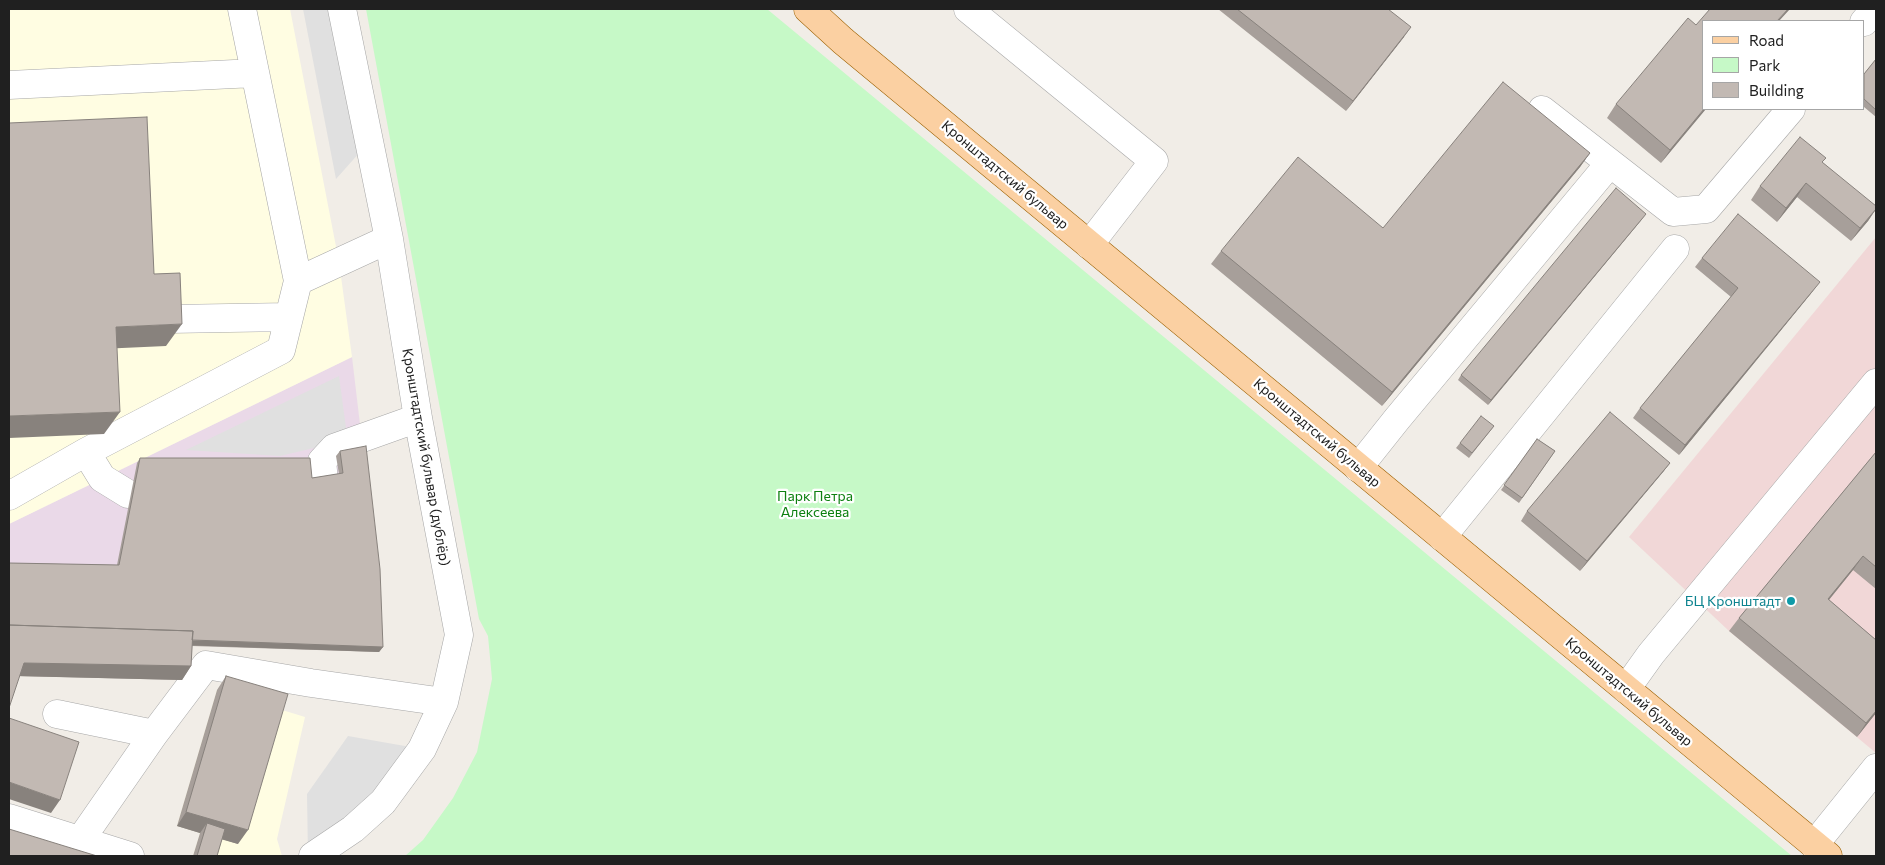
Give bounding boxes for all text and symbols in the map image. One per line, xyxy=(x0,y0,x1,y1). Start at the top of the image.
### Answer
legend xyxy=(1702,20,1865,110)
text: Road xyxy=(1749,31,1784,49)
text: Park xyxy=(1749,56,1780,74)
text: Building xyxy=(1749,81,1804,99)
street label: Кронштадтский бульвар xyxy=(938,117,1072,233)
street label: Кронштадтский бульвар (дублёр) xyxy=(399,347,453,567)
street label: Кронштадтский бульвар xyxy=(1250,375,1384,491)
park label: Парк Петра Алексеева xyxy=(777,488,853,520)
place label: БЦ Кронштадт xyxy=(1685,593,1781,609)
marker: БЦ Кронштадт xyxy=(1785,595,1797,607)
street label: Кронштадтский бульвар xyxy=(1562,634,1696,750)

